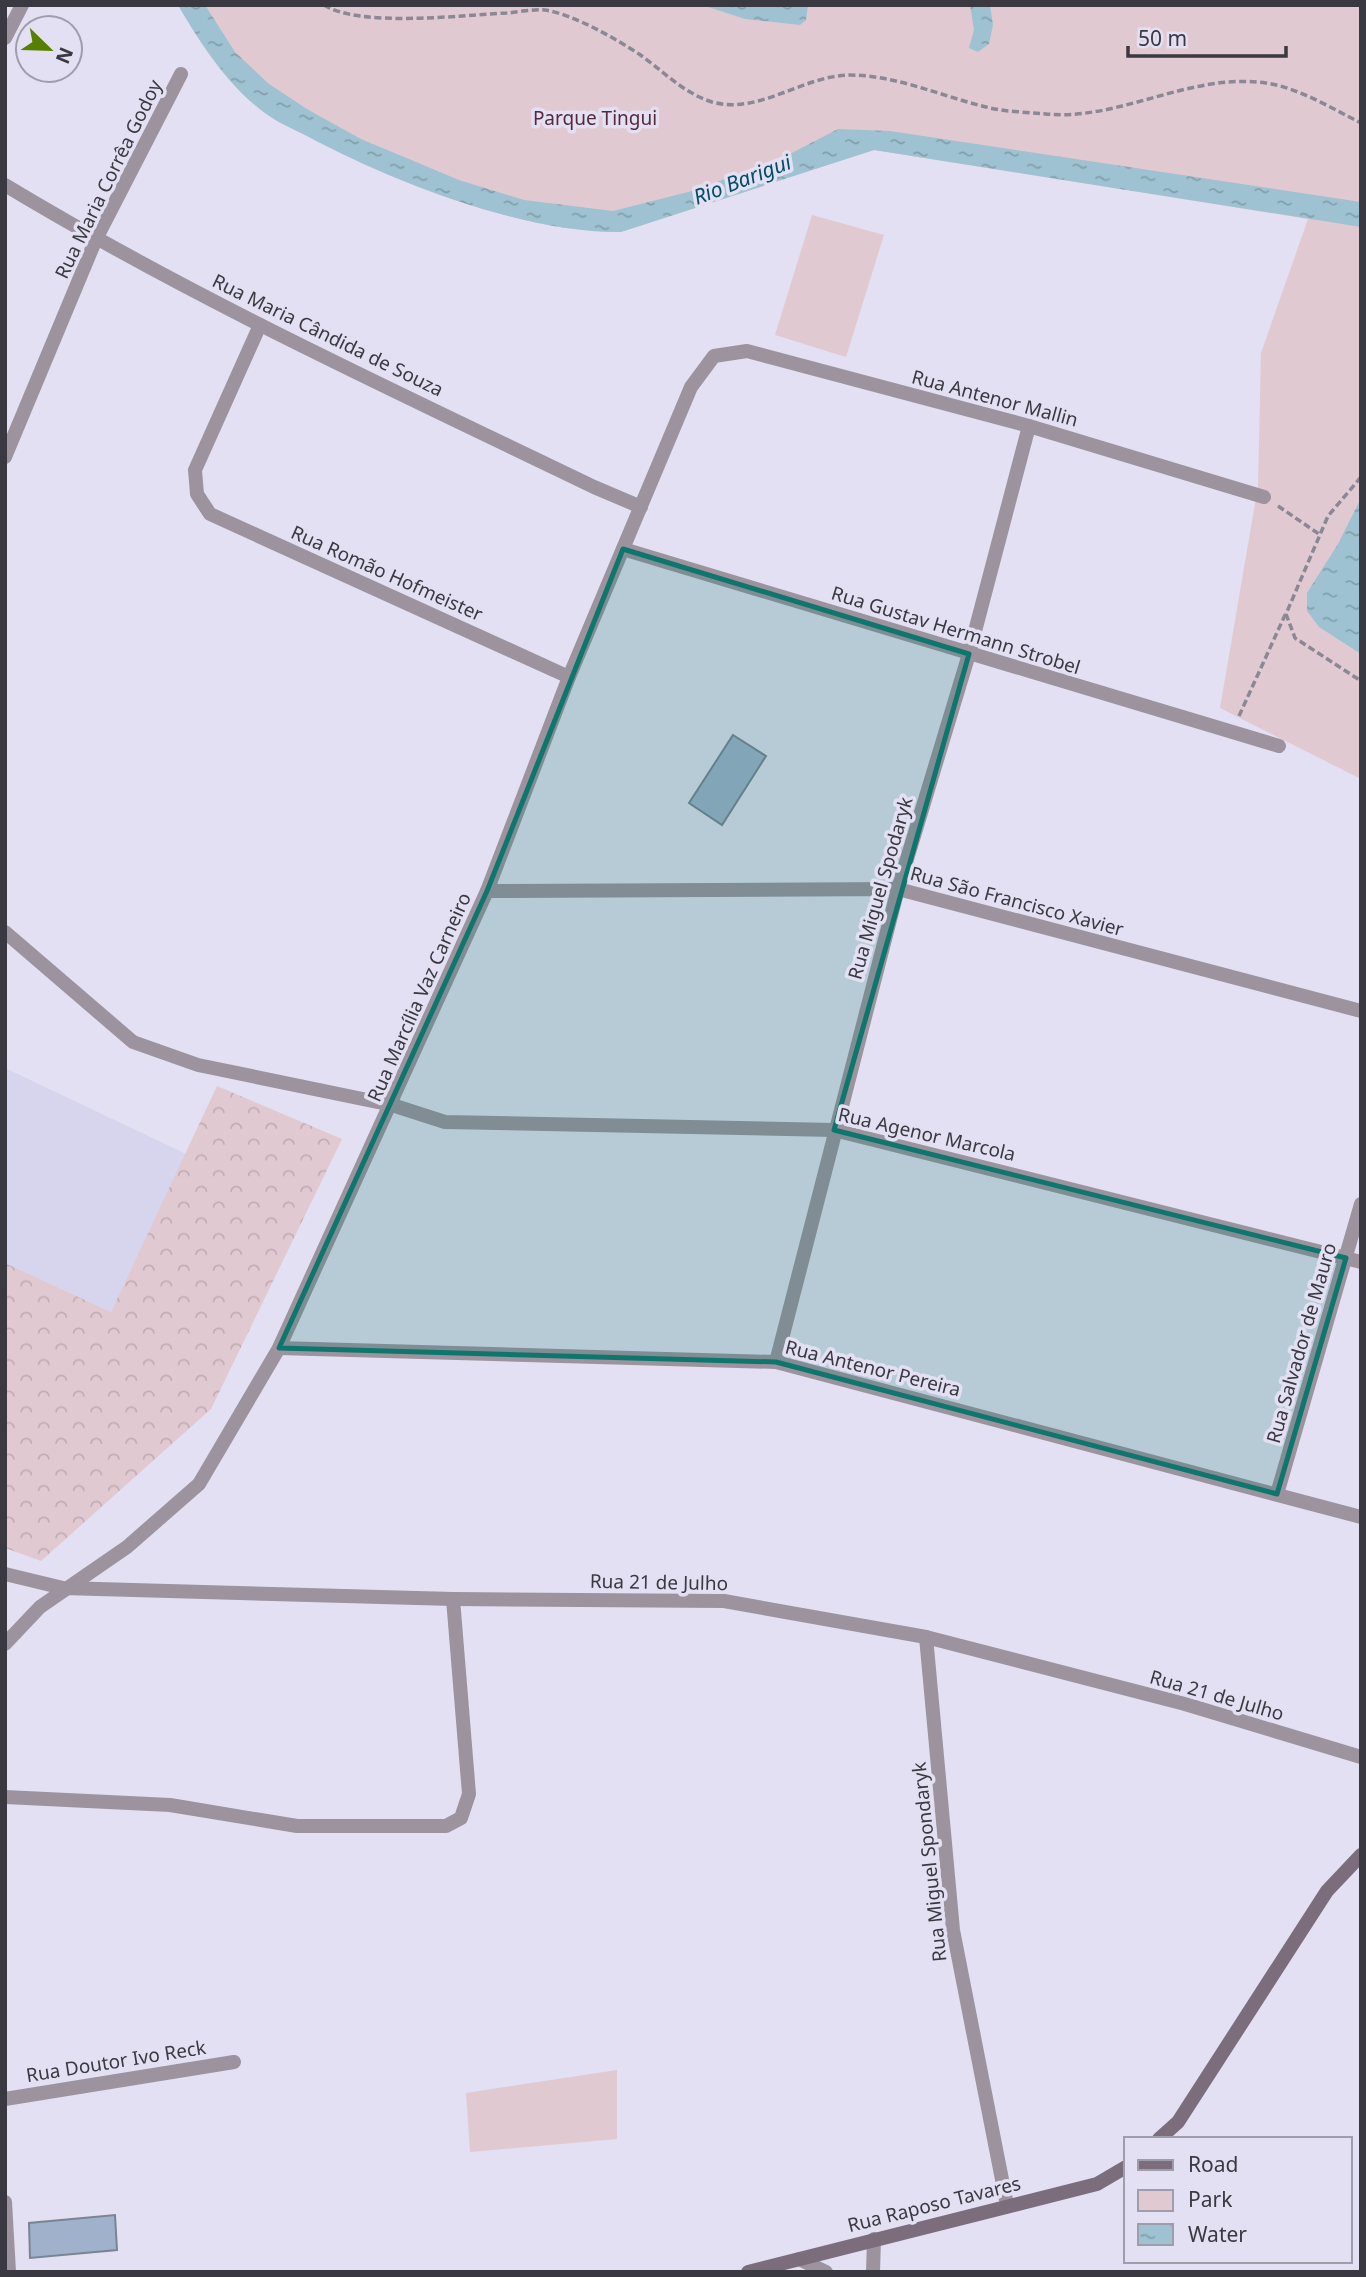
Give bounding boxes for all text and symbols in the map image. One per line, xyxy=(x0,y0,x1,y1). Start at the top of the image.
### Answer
north arrow xyxy=(14,14,84,84)
scale bar xyxy=(1128,14,1286,58)
text: 50 m xyxy=(1138,24,1187,52)
text: N xyxy=(50,43,80,68)
street label: Rua Maria Corrêa Godoy xyxy=(48,75,168,283)
park label: Parque Tingui xyxy=(533,105,657,131)
water label: Rio Barigui xyxy=(689,147,796,210)
street label: Rua Maria Cândida de Souza xyxy=(208,268,448,402)
street label: Rua Antenor Mallin xyxy=(909,363,1081,433)
street label: Rua Romão Hofmeister xyxy=(287,519,487,627)
street label: Rua Gustav Hermann Strobel xyxy=(828,580,1084,680)
street label: Rua Miguel Spodaryk xyxy=(841,794,919,982)
street label: Rua São Francisco Xavier xyxy=(907,860,1127,942)
street label: Rua Marcília Vaz Carneiro xyxy=(361,888,477,1106)
street label: Rua Agenor Marcola xyxy=(836,1101,1018,1167)
street label: Rua Salvador de Mauro xyxy=(1260,1240,1342,1446)
street label: Rua Antenor Pereira xyxy=(782,1334,964,1402)
street label: Rua 21 de Julho xyxy=(590,1568,728,1596)
street label: Rua 21 de Julho xyxy=(1147,1663,1287,1727)
street label: Rua Miguel Spondaryk xyxy=(906,1761,952,1963)
street label: Rua Doutor Ivo Reck xyxy=(24,2034,208,2088)
legend xyxy=(1124,2137,1352,2263)
text: Road xyxy=(1188,2150,1238,2178)
street label: Rua Raposo Tavares xyxy=(845,2170,1023,2238)
text: Park xyxy=(1188,2185,1233,2213)
text: Water xyxy=(1188,2220,1247,2248)

